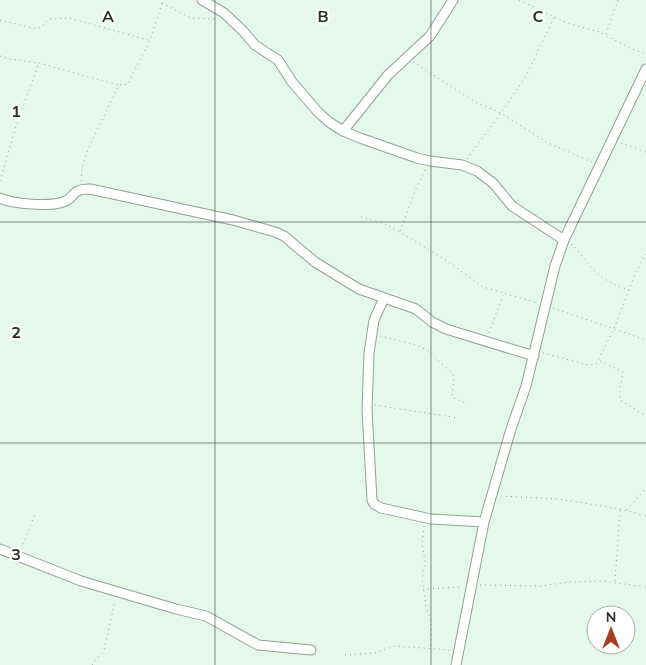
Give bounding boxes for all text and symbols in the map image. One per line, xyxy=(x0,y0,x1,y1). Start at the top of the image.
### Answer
text: A xyxy=(102,6,114,26)
text: B xyxy=(317,6,329,26)
text: C xyxy=(533,6,544,26)
text: 1 xyxy=(11,101,21,121)
text: 2 xyxy=(11,322,21,342)
text: 3 xyxy=(11,544,21,564)
north arrow xyxy=(586,605,636,655)
text: N xyxy=(606,608,616,626)

